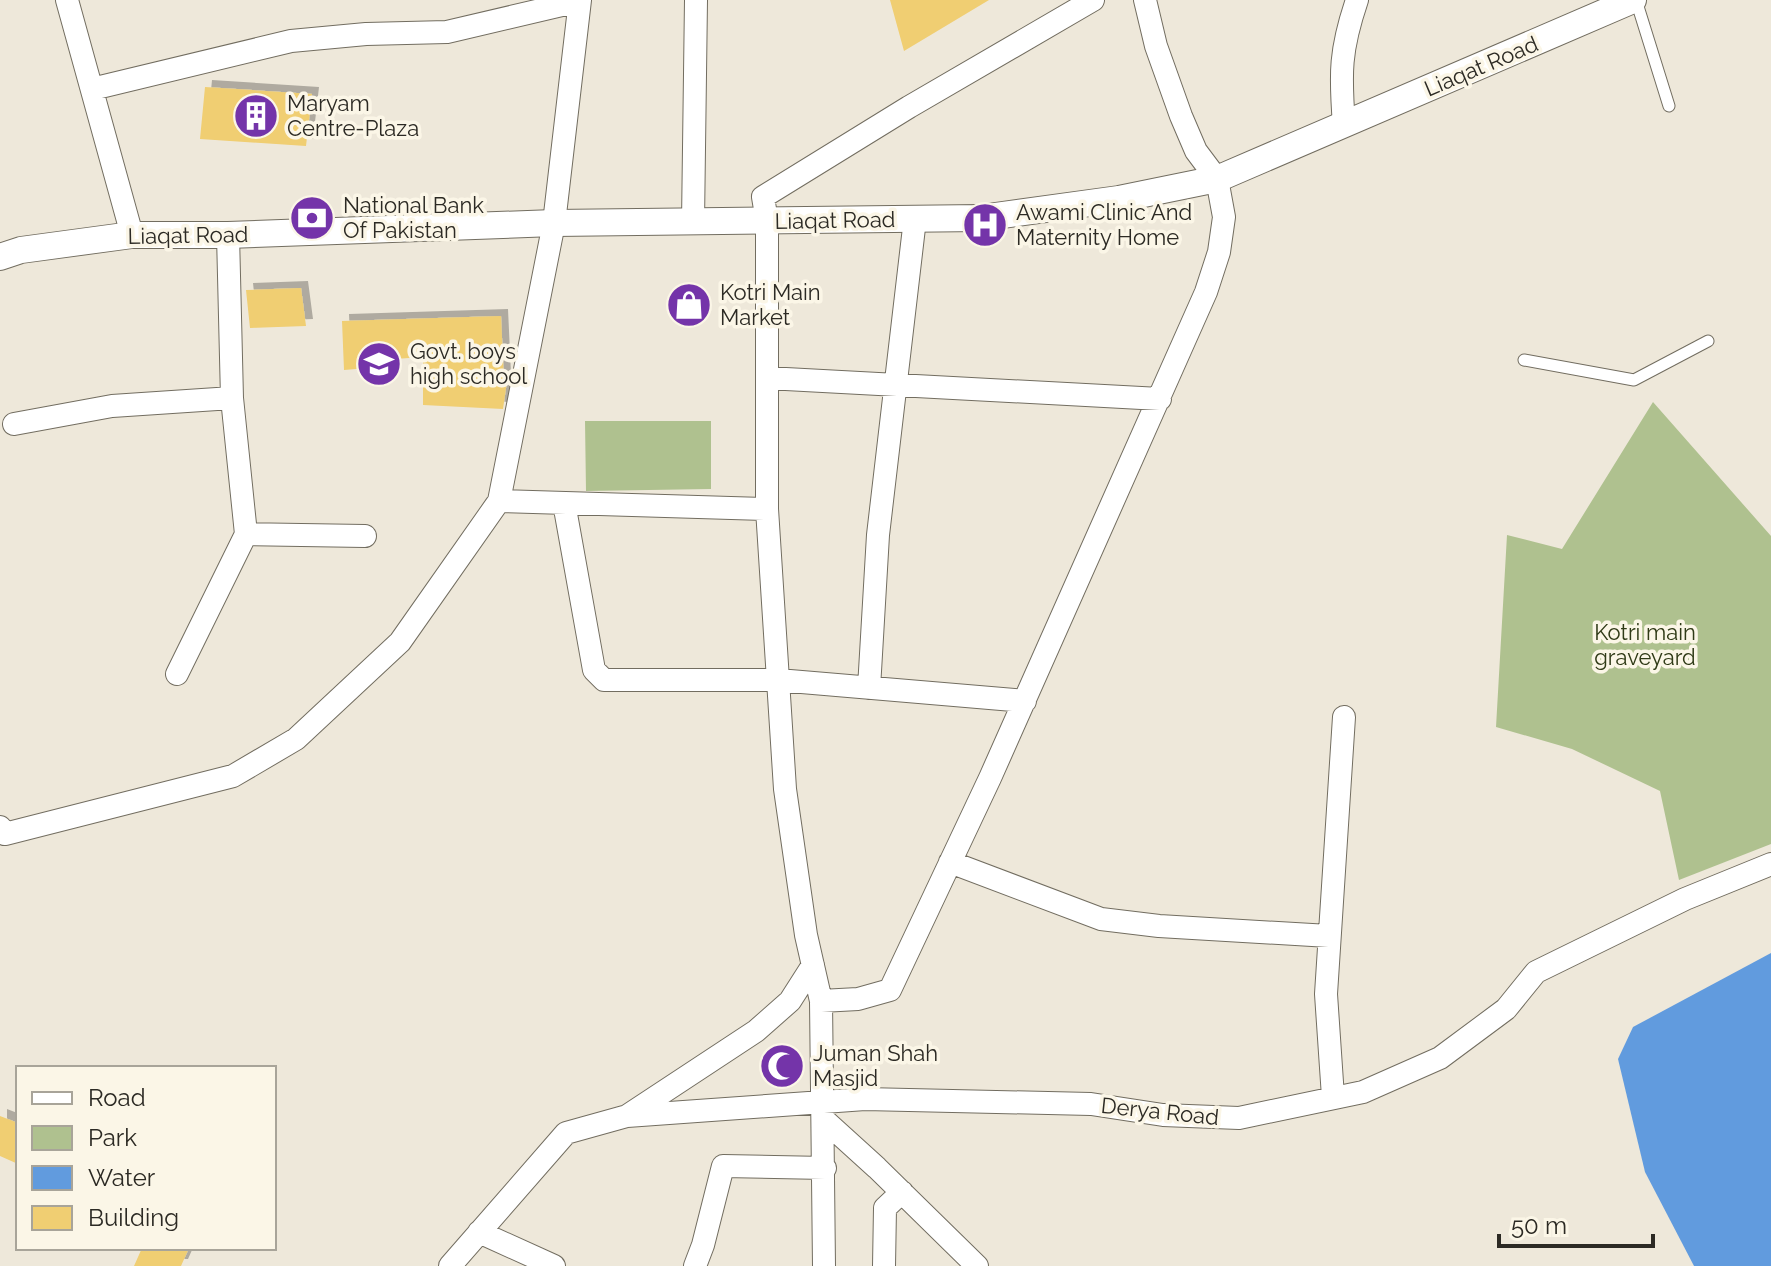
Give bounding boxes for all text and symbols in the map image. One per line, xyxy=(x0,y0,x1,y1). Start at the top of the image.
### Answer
street label: Liaqat Road xyxy=(1420,30,1542,102)
place label: Maryam Centre-Plaza xyxy=(287,90,419,141)
building icon: Maryam Centre-Plaza xyxy=(232,92,280,140)
place label: National Bank Of Pakistan xyxy=(343,192,484,243)
bank icon: National Bank Of Pakistan xyxy=(288,194,336,242)
place label: Awami Clinic And Maternity Home xyxy=(1016,199,1192,250)
hospital icon: Awami Clinic And Maternity Home xyxy=(961,201,1009,249)
street label: Liaqat Road xyxy=(774,206,896,234)
street label: Liaqat Road xyxy=(127,221,249,249)
place label: Kotri Main Market xyxy=(720,279,821,330)
shop icon: Kotri Main Market xyxy=(665,281,713,329)
place label: Govt. boys high school xyxy=(410,338,527,389)
school or university icon: Govt. boys high school xyxy=(355,340,403,388)
park label: Kotri main graveyard xyxy=(1594,619,1696,670)
place label: Juman Shah Masjid xyxy=(813,1040,938,1091)
mosque icon: Juman Shah Masjid xyxy=(758,1042,806,1090)
legend xyxy=(16,1066,276,1250)
text: Road xyxy=(88,1083,146,1112)
street label: Derya Road xyxy=(1100,1092,1220,1130)
text: Park xyxy=(88,1123,137,1152)
text: Water xyxy=(88,1163,156,1192)
scale bar xyxy=(1499,1198,1653,1248)
text: Building xyxy=(88,1203,179,1232)
text: 50 m xyxy=(1511,1211,1567,1240)

